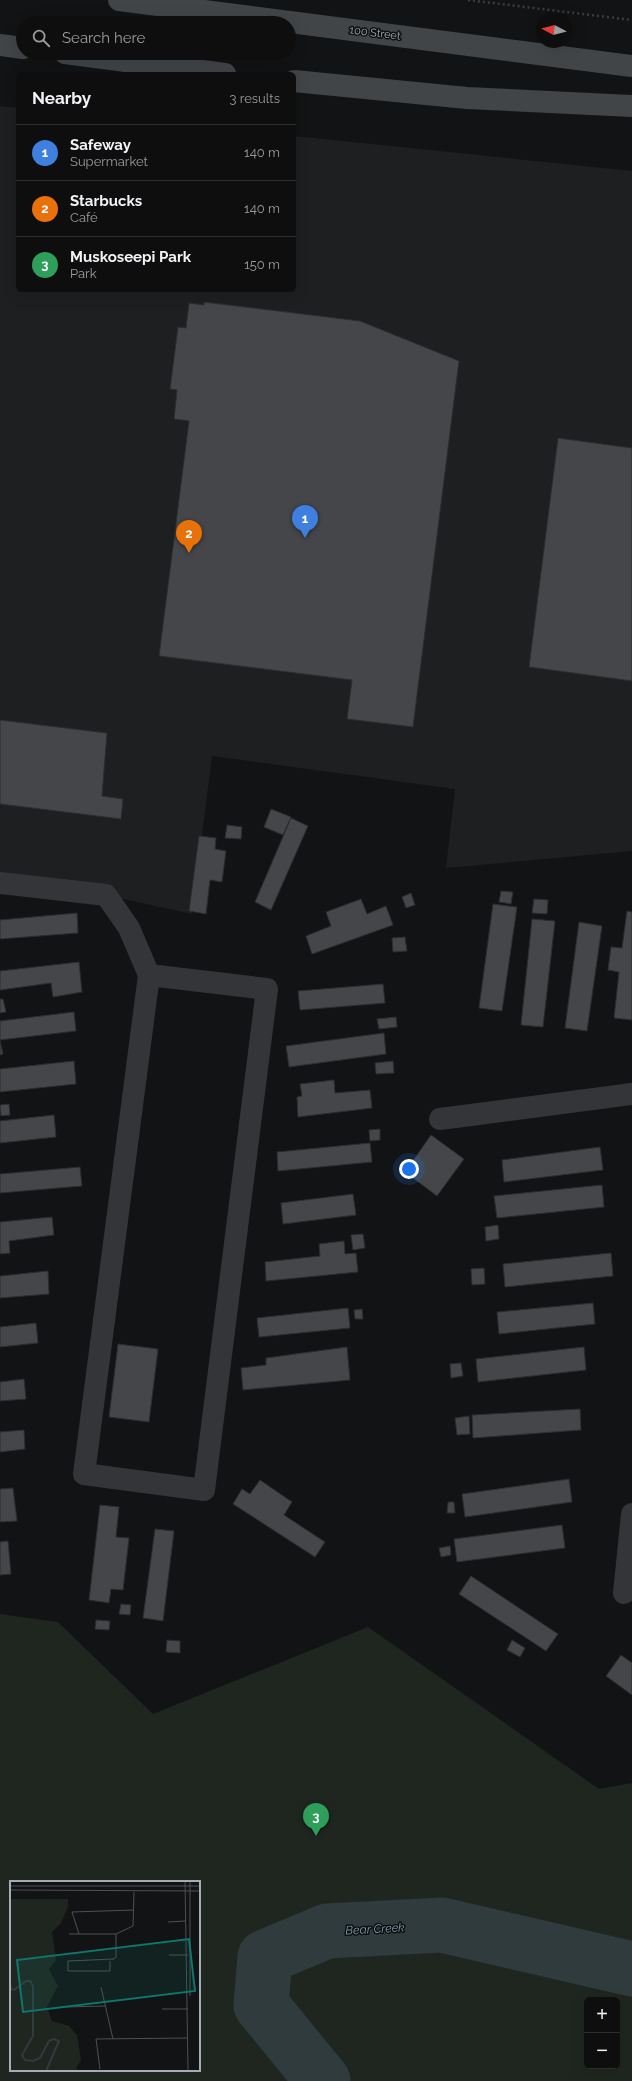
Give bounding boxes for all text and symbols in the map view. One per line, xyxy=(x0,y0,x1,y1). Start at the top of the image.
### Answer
north arrow xyxy=(536,12,572,48)
search box xyxy=(16,16,296,60)
street label: 100 Street xyxy=(349,23,402,43)
icon: search xyxy=(30,27,52,49)
text: Search here xyxy=(62,29,145,47)
text: Nearby xyxy=(32,88,91,108)
text: 3 results xyxy=(230,91,280,106)
text: Safeway xyxy=(70,136,131,154)
text: 1 xyxy=(42,145,48,160)
text: 140 m xyxy=(244,145,280,160)
text: Supermarket xyxy=(70,154,148,169)
text: Starbucks xyxy=(70,192,142,210)
text: 2 xyxy=(41,201,49,216)
text: 140 m xyxy=(244,201,280,216)
text: Café xyxy=(70,210,98,225)
text: Muskoseepi Park xyxy=(70,248,191,266)
text: 3 xyxy=(41,257,49,272)
text: 150 m xyxy=(244,257,280,272)
text: Park xyxy=(70,266,97,281)
pin: 1 xyxy=(292,505,318,538)
pin: 2 xyxy=(176,520,202,553)
your location xyxy=(399,1159,419,1179)
pin: 3 xyxy=(303,1803,329,1836)
inset map xyxy=(10,1881,200,2071)
water label: Bear Creek xyxy=(345,1920,406,1938)
map controls xyxy=(584,1997,620,2069)
button: + xyxy=(584,1997,620,2033)
button: − xyxy=(584,2033,620,2069)

